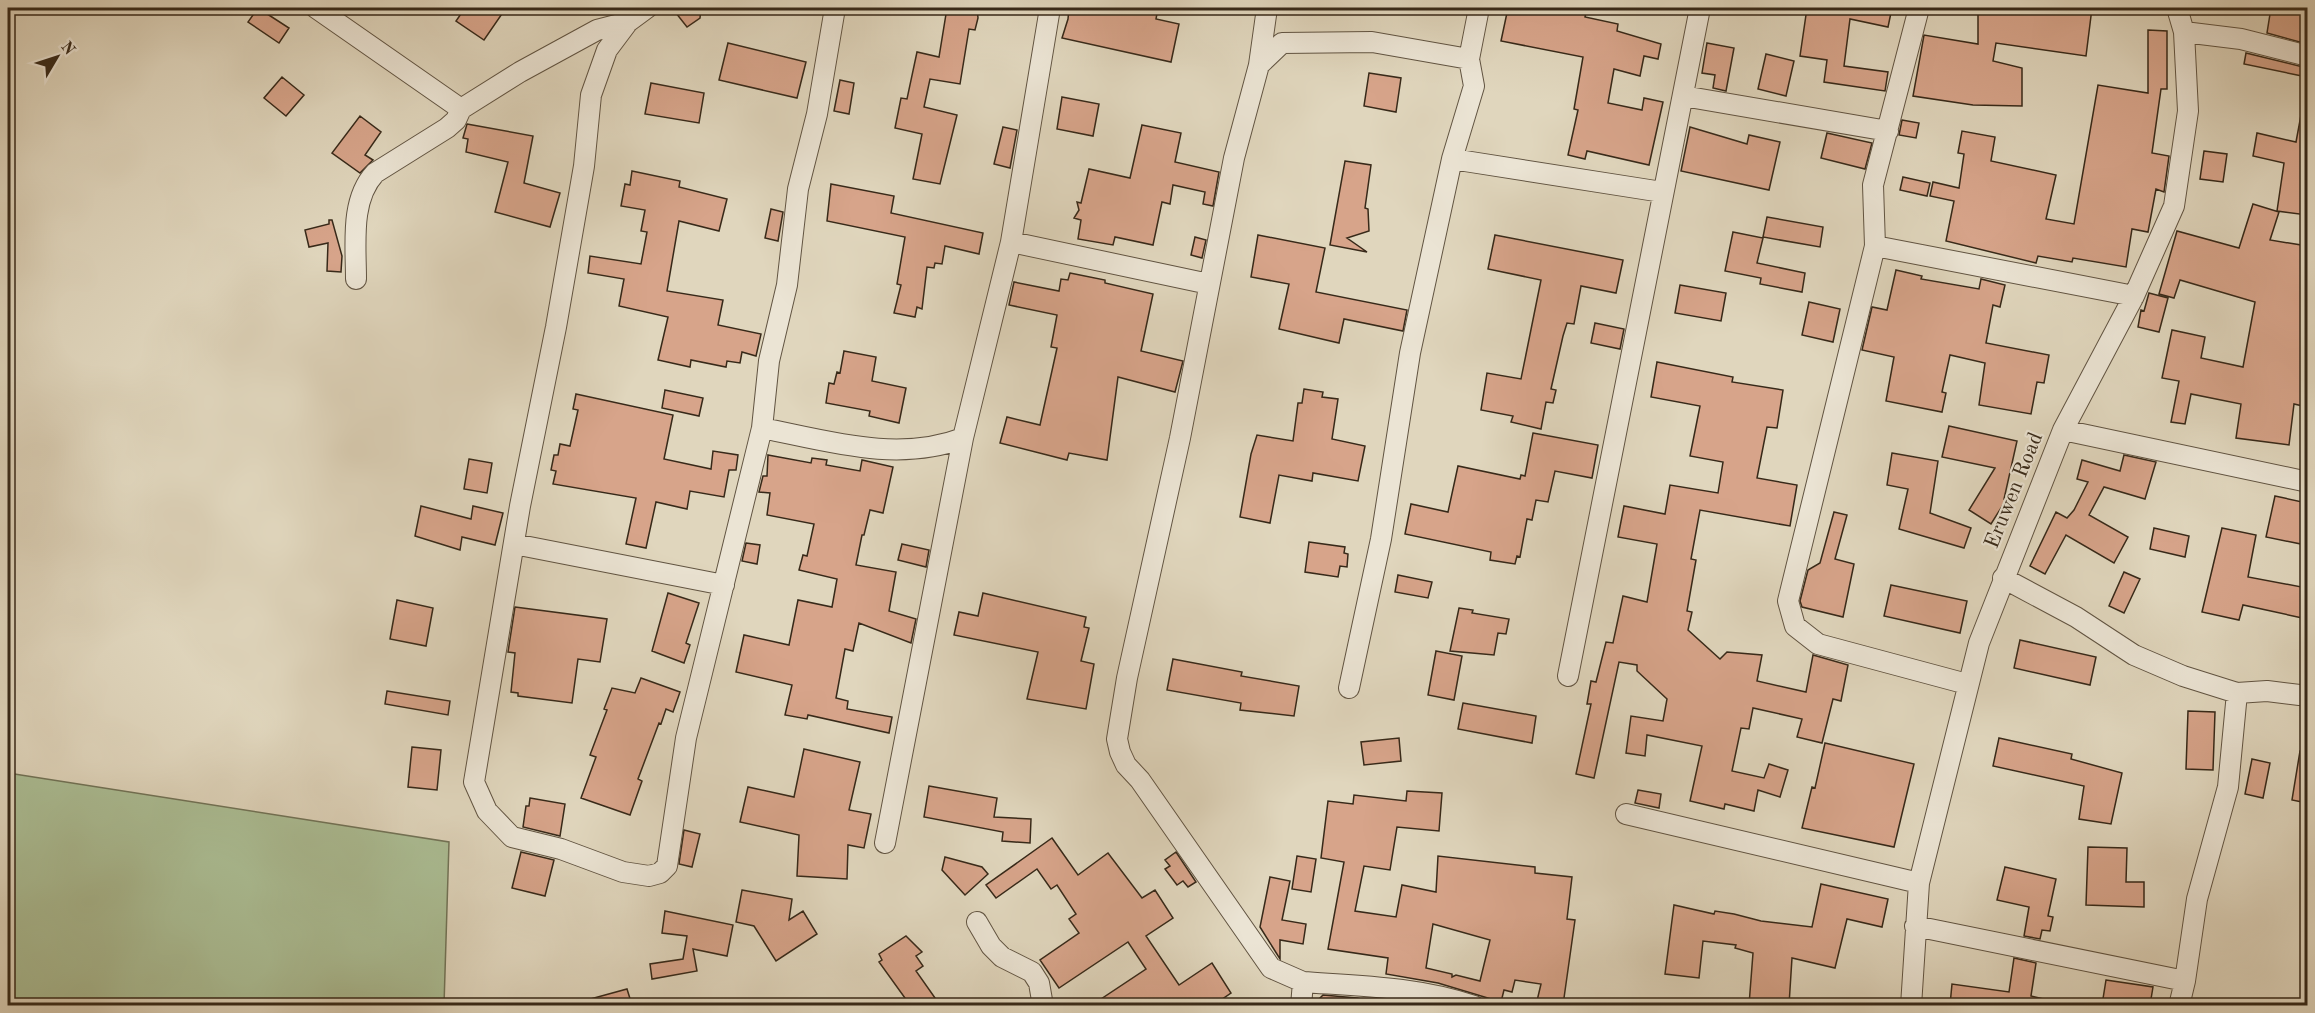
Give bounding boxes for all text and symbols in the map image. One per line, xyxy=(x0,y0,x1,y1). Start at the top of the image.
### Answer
north arrow xyxy=(27,27,87,87)
text: N xyxy=(57,39,78,59)
street label: Eruwen Road xyxy=(1982,429,2047,552)

